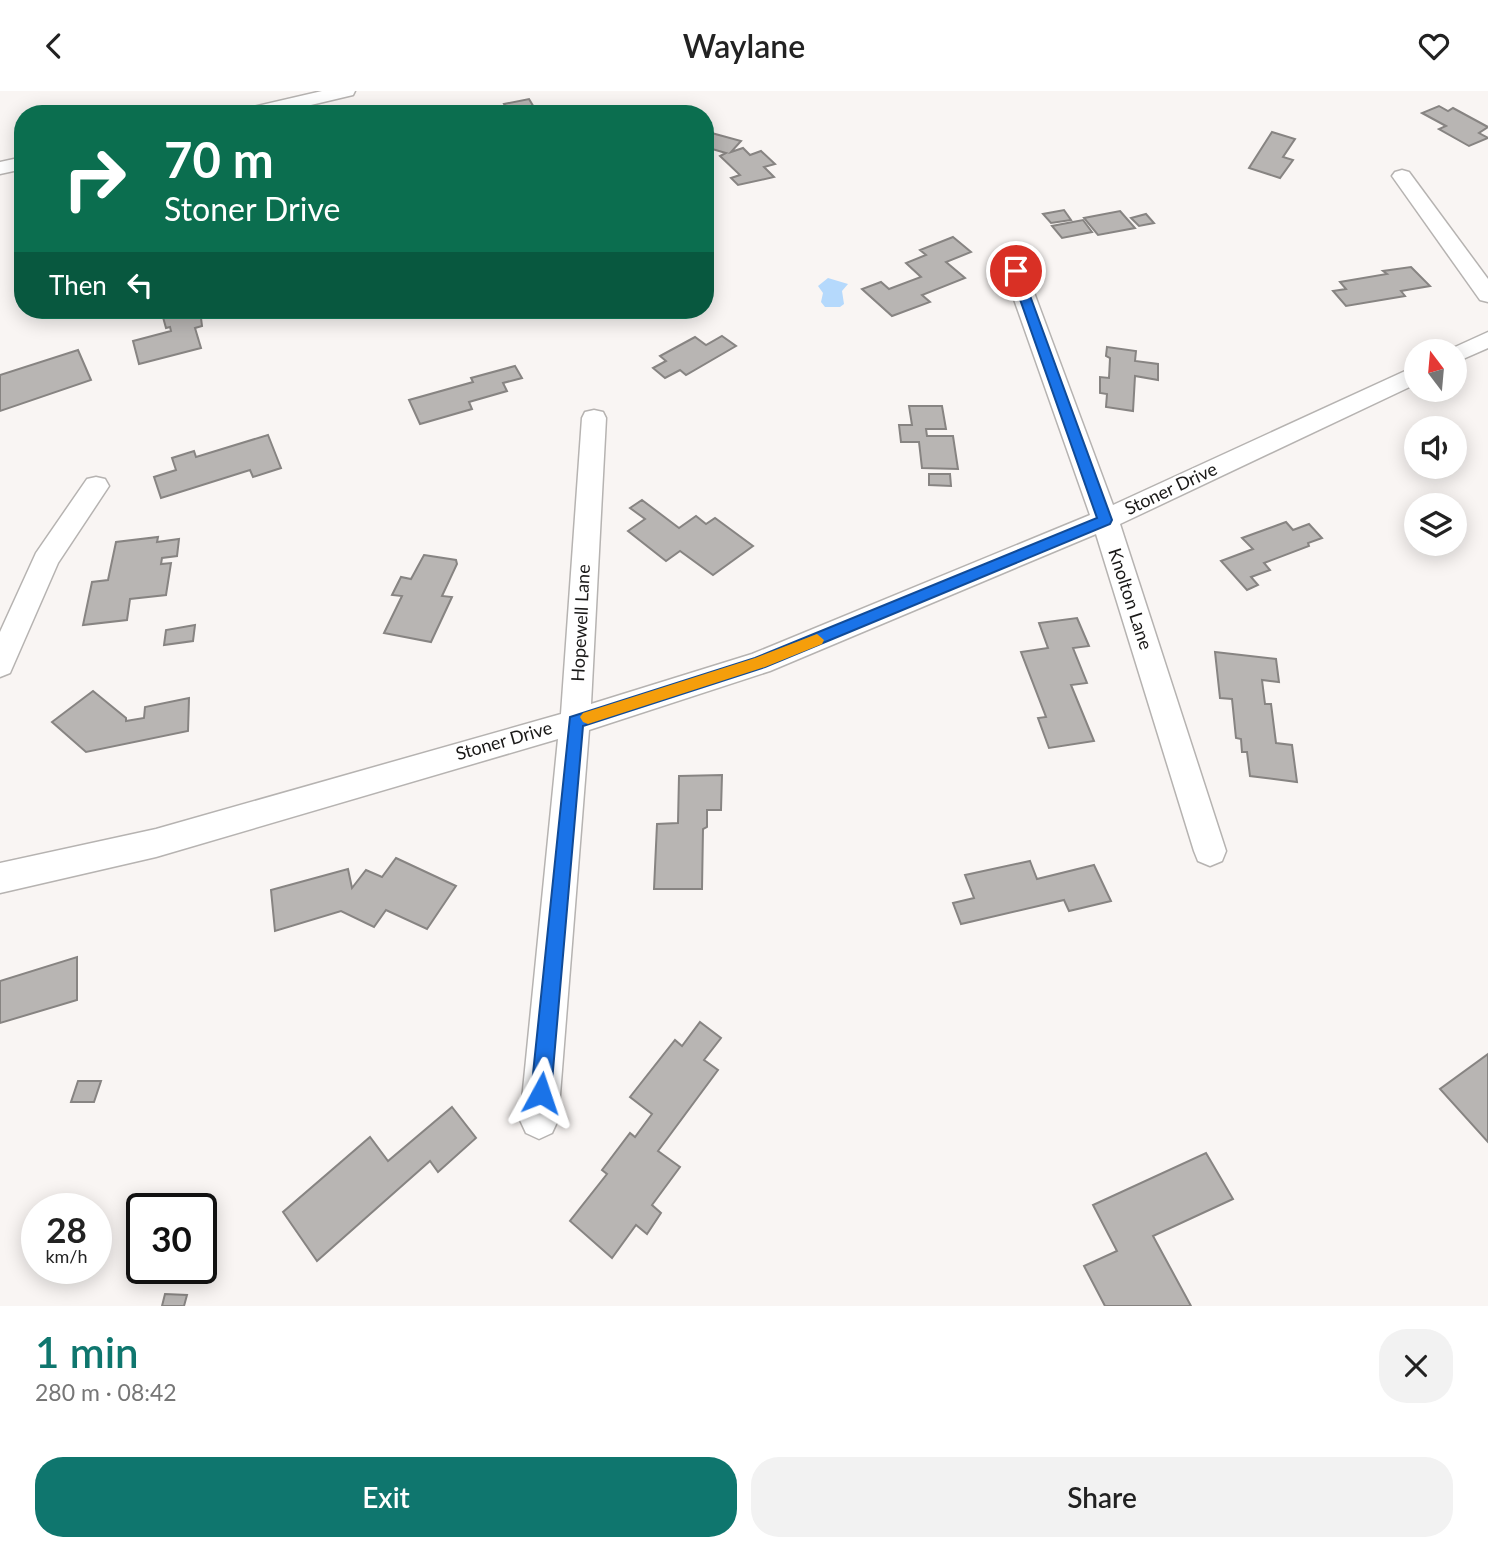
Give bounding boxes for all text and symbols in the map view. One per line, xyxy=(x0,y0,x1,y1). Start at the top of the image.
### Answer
text: Waylane xyxy=(683,26,805,65)
icon: back xyxy=(35,27,73,65)
icon: heart xyxy=(1415,27,1453,65)
text: 70 m xyxy=(164,130,274,188)
icon: right xyxy=(49,133,140,224)
text: Stoner Drive xyxy=(164,189,340,228)
pin xyxy=(986,241,1046,301)
icon: arrive xyxy=(997,252,1035,290)
icon: left xyxy=(121,266,159,304)
text: Then xyxy=(49,269,107,301)
north arrow xyxy=(1404,339,1466,403)
map controls xyxy=(1404,339,1467,556)
button: sound xyxy=(1404,416,1467,479)
street label: Stoner Drive xyxy=(1121,457,1220,519)
button: layers xyxy=(1404,493,1467,556)
street label: Knolton Lane xyxy=(1104,545,1158,652)
street label: Hopewell Lane xyxy=(566,564,594,682)
street label: Stoner Drive xyxy=(453,716,554,764)
position arrow xyxy=(504,1056,578,1130)
speed limit sign: 30 xyxy=(126,1193,217,1284)
text: 28 xyxy=(46,1208,87,1250)
text: km/h xyxy=(45,1245,88,1267)
text: 1 min xyxy=(35,1327,139,1377)
button: close xyxy=(1379,1329,1453,1403)
text: 280 m · 08:42 xyxy=(35,1378,177,1406)
button: Exit xyxy=(35,1457,737,1537)
button: Share xyxy=(751,1457,1453,1537)

